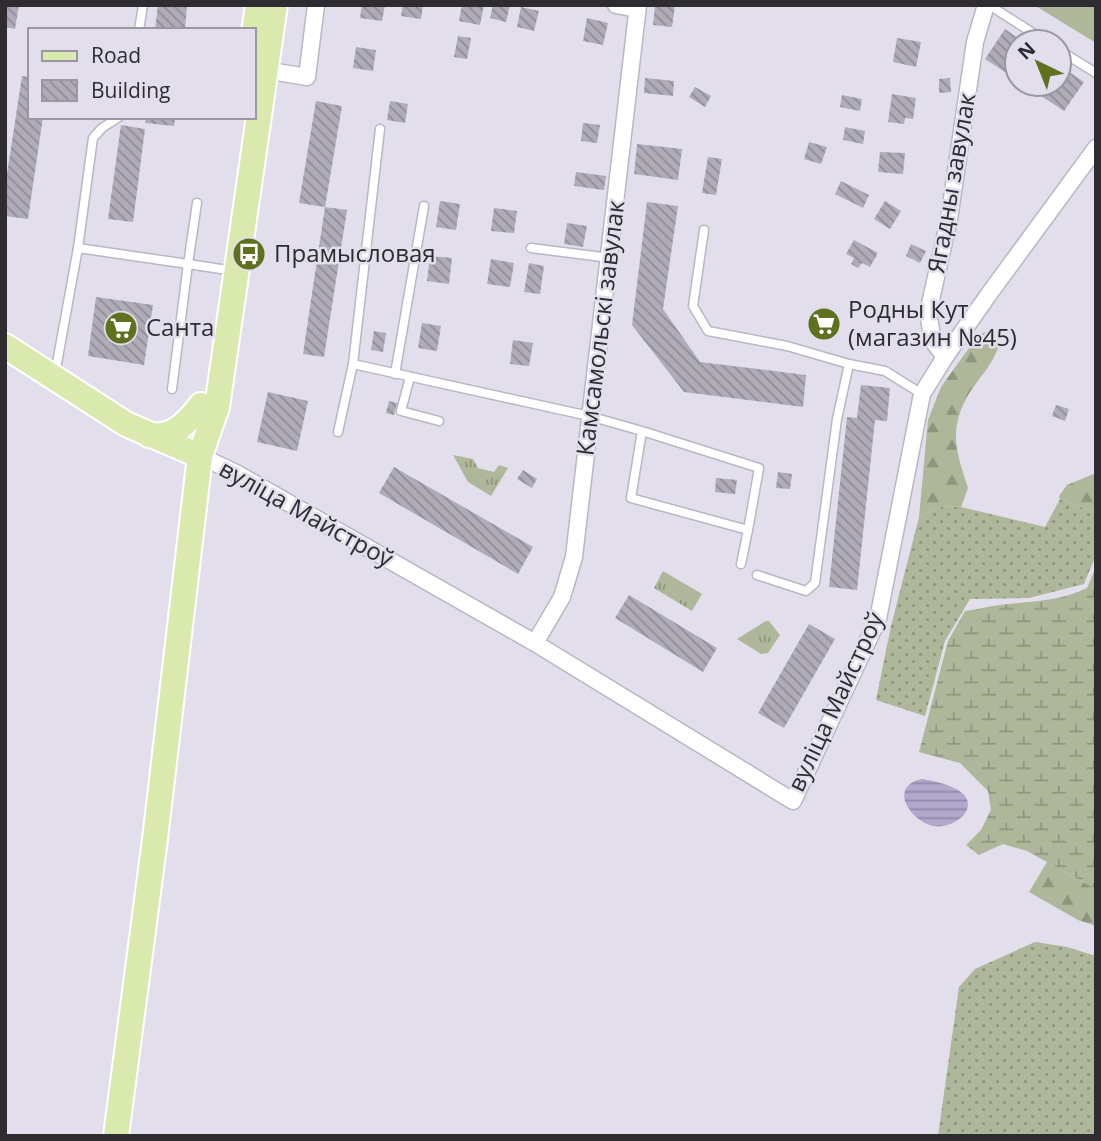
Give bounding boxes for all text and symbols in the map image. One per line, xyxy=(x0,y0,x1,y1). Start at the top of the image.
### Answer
legend xyxy=(28,28,256,119)
north arrow xyxy=(1003,28,1073,98)
text: N xyxy=(1012,36,1041,65)
text: Road xyxy=(91,41,141,69)
text: Building xyxy=(91,76,170,104)
street label: Ягадны завулак xyxy=(918,89,983,276)
street label: Камсамольскі завулак xyxy=(567,198,632,457)
bus stop icon: Прамысловая xyxy=(230,235,268,273)
place label: Прамысловая xyxy=(274,236,436,269)
place label: Родны Кут (магазин №45) xyxy=(848,292,1017,353)
supermarket icon: Родны Кут (магазин №45) xyxy=(805,305,843,343)
supermarket icon: Санта xyxy=(102,309,140,347)
place label: Санта xyxy=(146,310,214,343)
street label: вуліца Майстроў xyxy=(214,451,401,575)
street label: вуліца Майстроў xyxy=(779,605,891,796)

